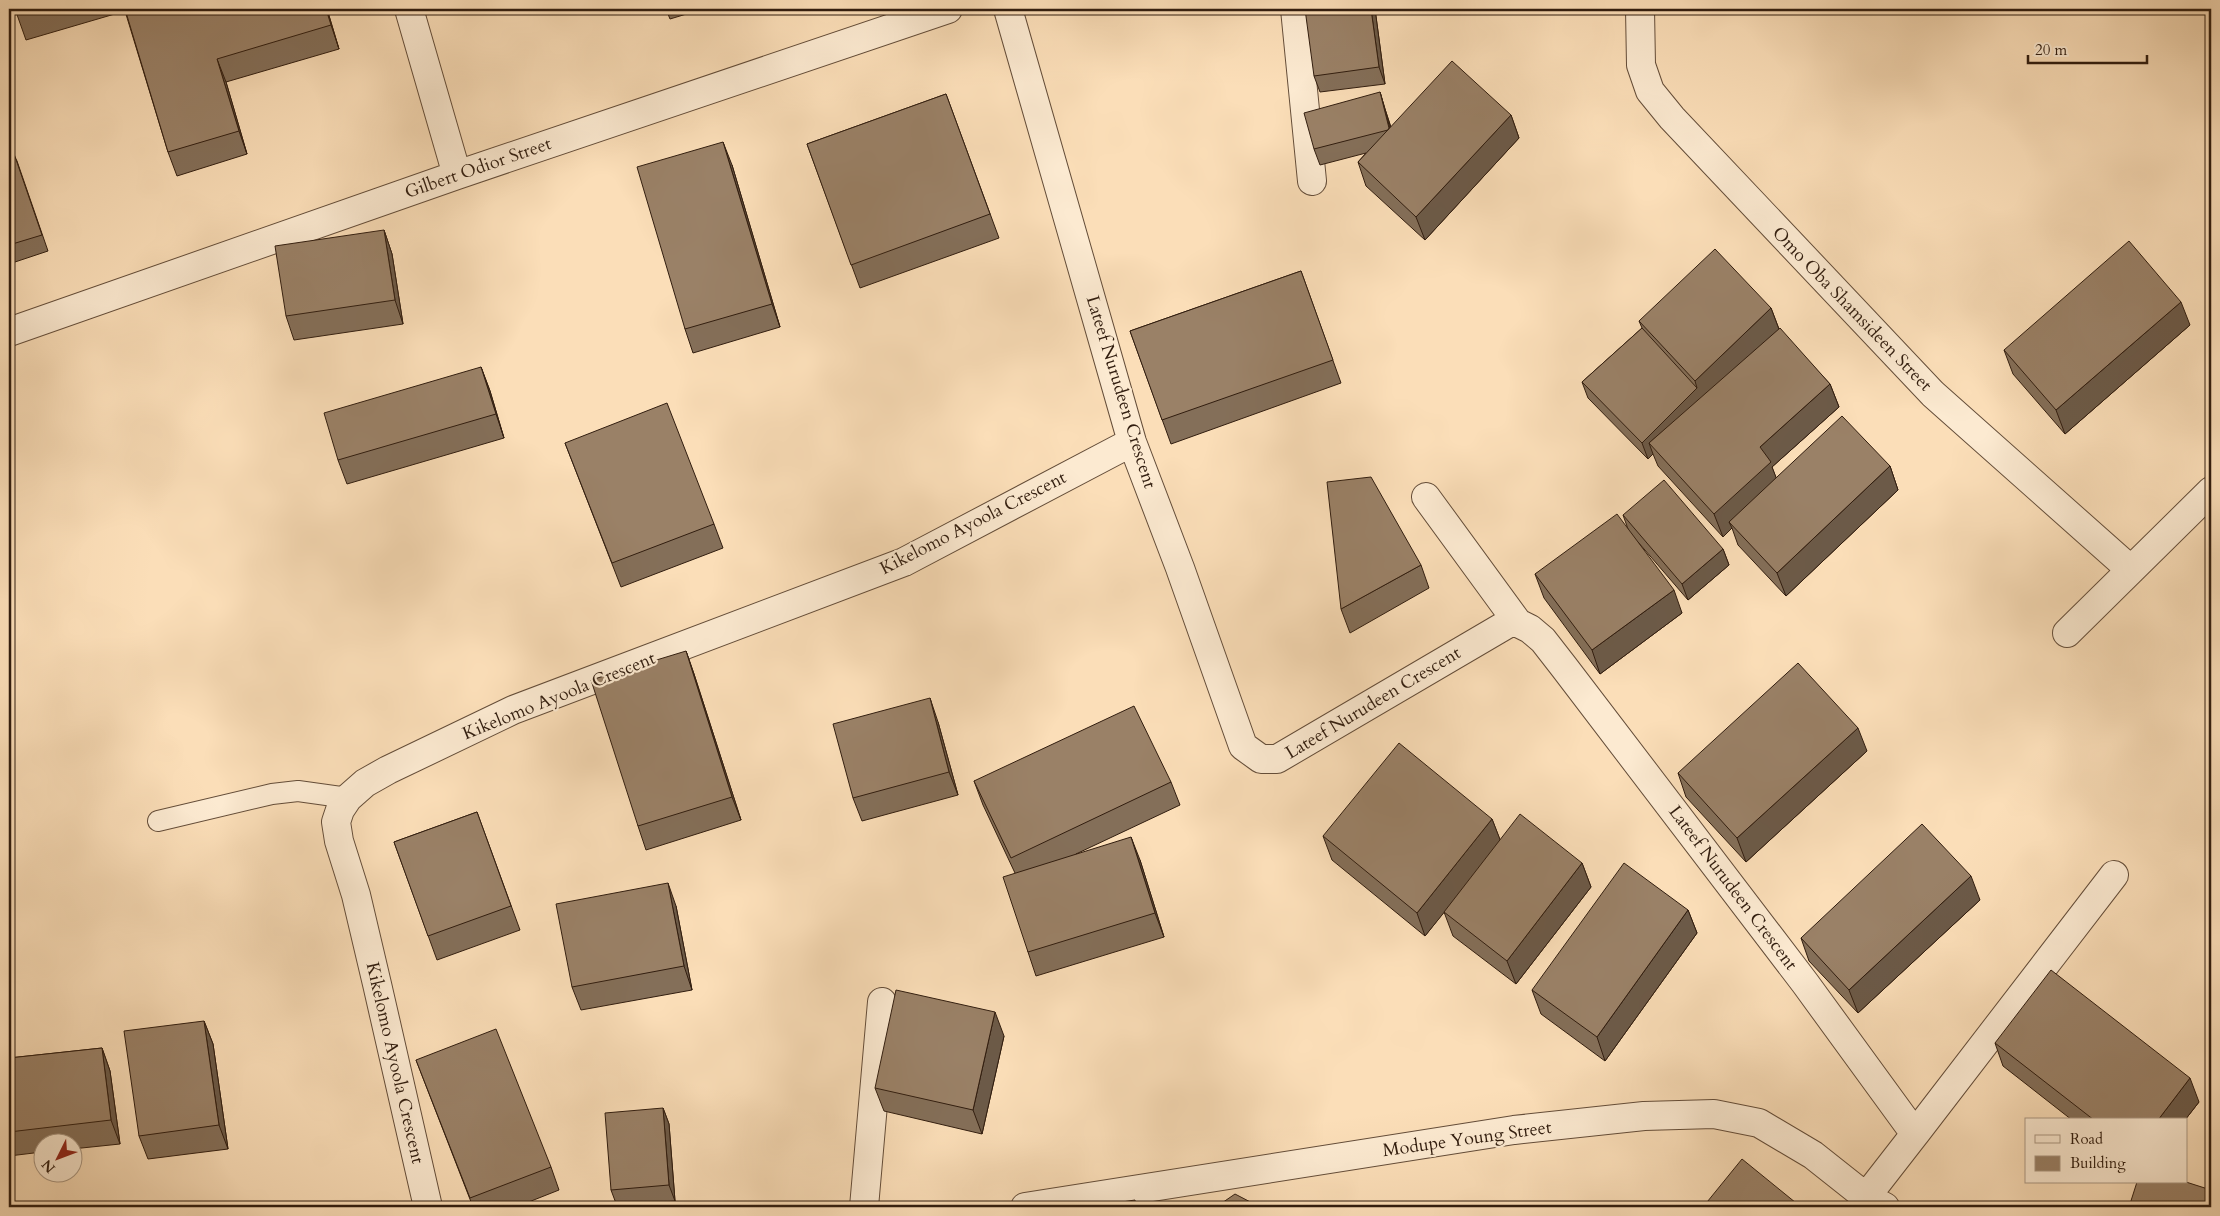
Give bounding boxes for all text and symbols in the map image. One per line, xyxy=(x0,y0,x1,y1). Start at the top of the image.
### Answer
scale bar xyxy=(2028,32,2146,64)
text: 20 m xyxy=(2035,40,2067,60)
street label: Gilbert Odior Street xyxy=(401,131,555,205)
street label: Omo Oba Shamsideen Street xyxy=(1766,221,1938,397)
street label: Lateef Nurudeen Crescent xyxy=(1080,292,1162,492)
street label: Kikelomo Ayoola Crescent xyxy=(875,465,1071,581)
street label: Lateef Nurudeen Crescent xyxy=(1281,640,1466,765)
street label: Kikelomo Ayoola Crescent xyxy=(459,646,660,746)
street label: Lateef Nurudeen Crescent xyxy=(1663,800,1804,976)
street label: Kikelomo Ayoola Crescent xyxy=(360,960,430,1167)
street label: Modupe Young Street xyxy=(1381,1115,1553,1163)
legend xyxy=(2025,1118,2188,1184)
text: Road xyxy=(2070,1129,2103,1149)
north arrow xyxy=(32,1134,82,1184)
text: Building xyxy=(2070,1153,2126,1173)
text: N xyxy=(38,1155,60,1177)

